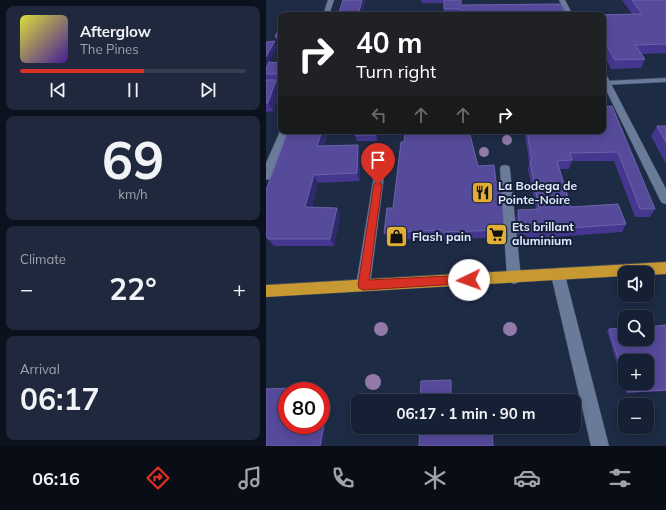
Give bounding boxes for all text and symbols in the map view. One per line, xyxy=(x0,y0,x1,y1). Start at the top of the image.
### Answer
text: Afterglow xyxy=(80,22,151,41)
text: 40 m xyxy=(356,25,422,60)
icon: right xyxy=(290,28,342,80)
text: The Pines xyxy=(80,41,139,57)
text: Turn right xyxy=(356,60,436,83)
icon: previous xyxy=(47,79,69,101)
icon: pause xyxy=(122,79,144,101)
icon: next xyxy=(197,79,219,101)
icon: left xyxy=(368,104,390,126)
icon: ahead xyxy=(410,104,432,126)
icon: ahead xyxy=(452,104,474,126)
icon: right xyxy=(494,104,516,126)
text: 69 xyxy=(102,127,164,192)
pin xyxy=(361,143,395,184)
icon: arrive xyxy=(367,149,389,171)
place label: La Bodega de Pointe-Noire xyxy=(498,178,577,207)
restaurant icon: La Bodega de Pointe-Noire xyxy=(470,180,496,206)
text: km/h xyxy=(118,186,148,202)
place label: Ets brillant aluminium xyxy=(512,219,574,248)
supermarket icon: Ets brillant aluminium xyxy=(483,221,509,247)
shop icon: Flash pain xyxy=(383,224,409,250)
place label: Flash pain xyxy=(412,229,471,244)
text: Climate xyxy=(20,251,66,267)
position arrow xyxy=(448,259,490,301)
map controls xyxy=(618,266,654,434)
button: sound xyxy=(618,266,654,302)
text: 22° xyxy=(109,270,157,308)
text: − xyxy=(20,275,33,303)
text: + xyxy=(233,275,246,303)
button: search xyxy=(618,310,654,346)
button: + xyxy=(618,354,654,390)
text: Arrival xyxy=(20,361,60,377)
text: 06:17 xyxy=(20,380,99,418)
speed limit sign: 80 xyxy=(278,382,330,434)
button: − xyxy=(618,398,654,434)
text: 06:17 · 1 min · 90 m xyxy=(397,404,535,423)
icon: directions xyxy=(144,464,172,492)
icon: music xyxy=(236,464,264,492)
icon: phone xyxy=(329,464,357,492)
icon: climate xyxy=(421,464,449,492)
icon: car xyxy=(513,464,541,492)
icon: filters xyxy=(606,464,634,492)
text: 06:16 xyxy=(32,467,80,490)

